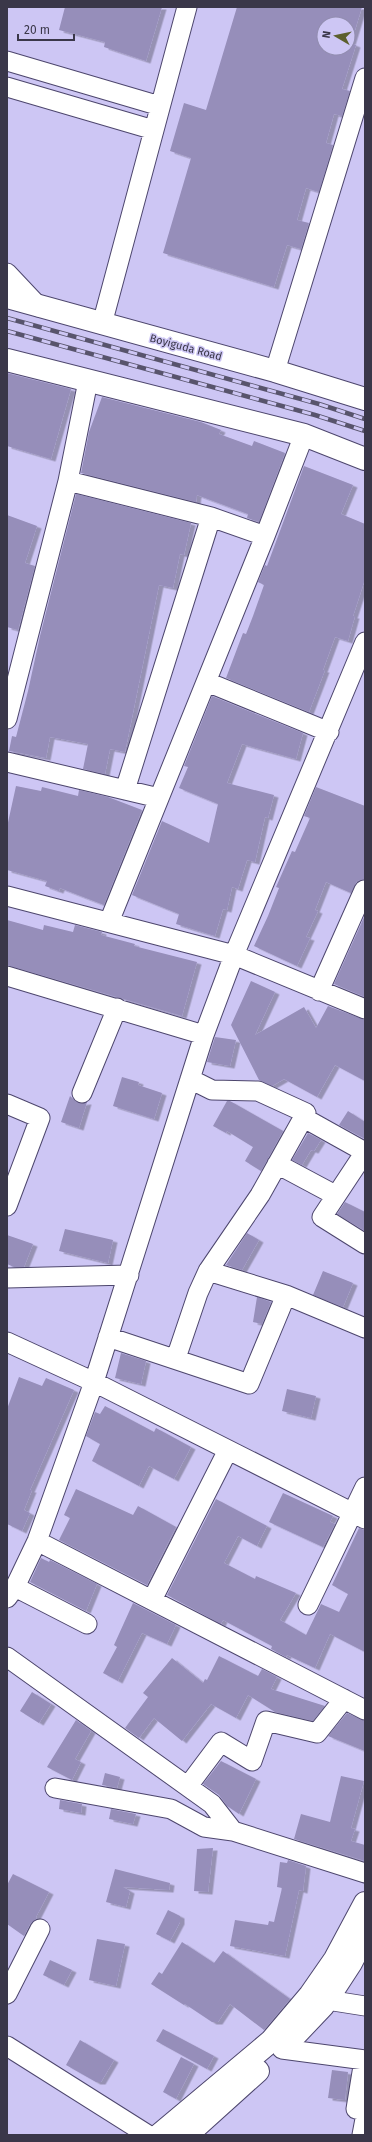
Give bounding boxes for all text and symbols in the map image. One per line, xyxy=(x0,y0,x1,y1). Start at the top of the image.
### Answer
scale bar xyxy=(18,16,74,42)
north arrow xyxy=(316,16,356,56)
text: 20 m xyxy=(24,23,50,37)
text: N xyxy=(320,30,334,39)
street label: Boyiguda Road xyxy=(148,332,224,363)

